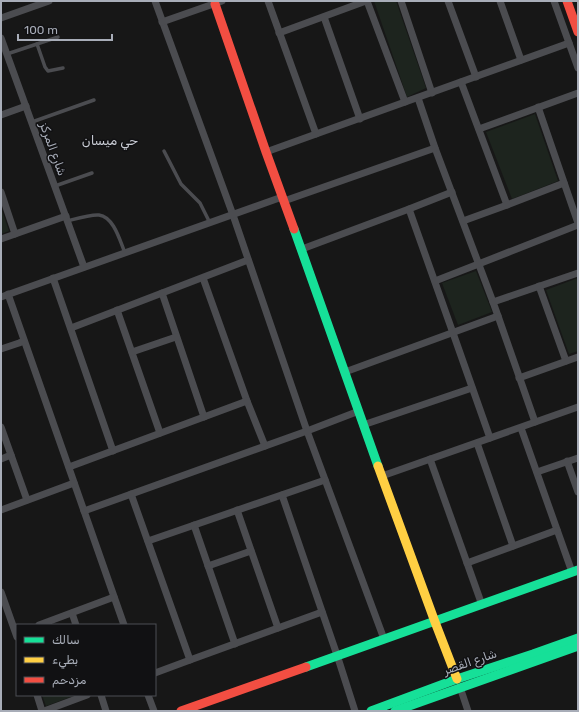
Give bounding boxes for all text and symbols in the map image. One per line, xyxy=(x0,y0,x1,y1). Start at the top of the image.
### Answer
scale bar xyxy=(18,16,112,42)
text: 100 m xyxy=(24,23,58,37)
street label: شارع المركز xyxy=(35,119,69,178)
district label: حي ميسان xyxy=(82,133,138,150)
legend xyxy=(16,624,156,696)
text: سالك xyxy=(52,633,80,647)
street label: شارع القصر xyxy=(440,646,499,680)
text: بطيء xyxy=(52,653,78,669)
text: مزدحم xyxy=(52,673,87,688)

